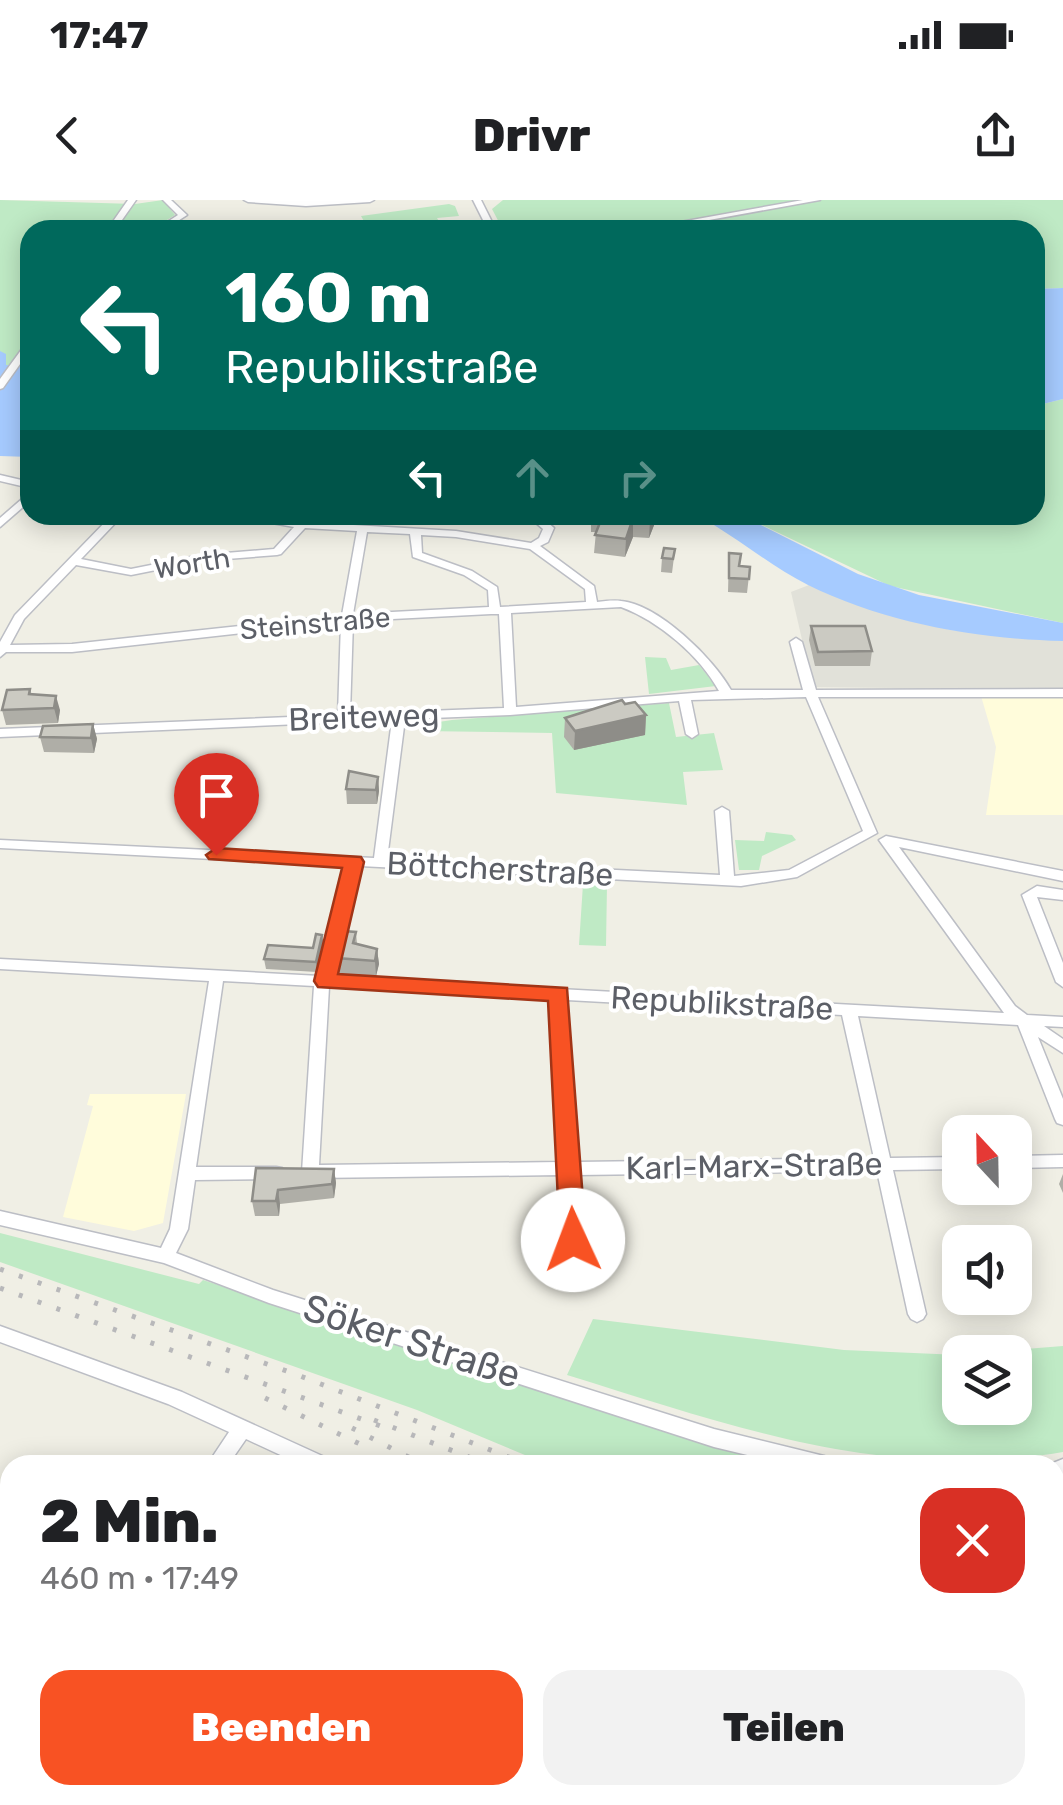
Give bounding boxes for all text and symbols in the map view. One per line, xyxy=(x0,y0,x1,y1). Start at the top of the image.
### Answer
text: 17:47 xyxy=(50,12,149,58)
icon: back xyxy=(40,108,95,163)
icon: share xyxy=(968,108,1023,163)
text: Drivr xyxy=(473,109,590,162)
text: 160 m xyxy=(225,257,432,340)
icon: left xyxy=(60,260,190,390)
text: Republikstraße xyxy=(225,341,539,394)
icon: left xyxy=(400,450,455,505)
icon: ahead xyxy=(505,450,560,505)
icon: right xyxy=(610,450,665,505)
street label: Worth xyxy=(152,541,232,586)
street label: Steinstraße xyxy=(238,600,392,647)
street label: Breiteweg xyxy=(288,695,440,739)
pin xyxy=(174,753,259,856)
icon: arrive xyxy=(189,768,244,823)
street label: Böttcherstraße xyxy=(386,844,614,894)
street label: Republikstraße xyxy=(610,978,834,1028)
north arrow xyxy=(942,1115,1032,1205)
map controls xyxy=(942,1115,1032,1425)
street label: Karl-Marx-Straße xyxy=(625,1145,883,1187)
position arrow xyxy=(521,1188,625,1292)
button: sound xyxy=(942,1225,1032,1315)
street label: Söker Straße xyxy=(298,1284,526,1398)
button: layers xyxy=(942,1335,1032,1425)
text: 2 Min. xyxy=(40,1486,219,1557)
button: close xyxy=(920,1488,1025,1593)
text: 460 m · 17:49 xyxy=(40,1559,239,1597)
button: Beenden xyxy=(40,1670,523,1785)
button: Teilen xyxy=(543,1670,1025,1785)

